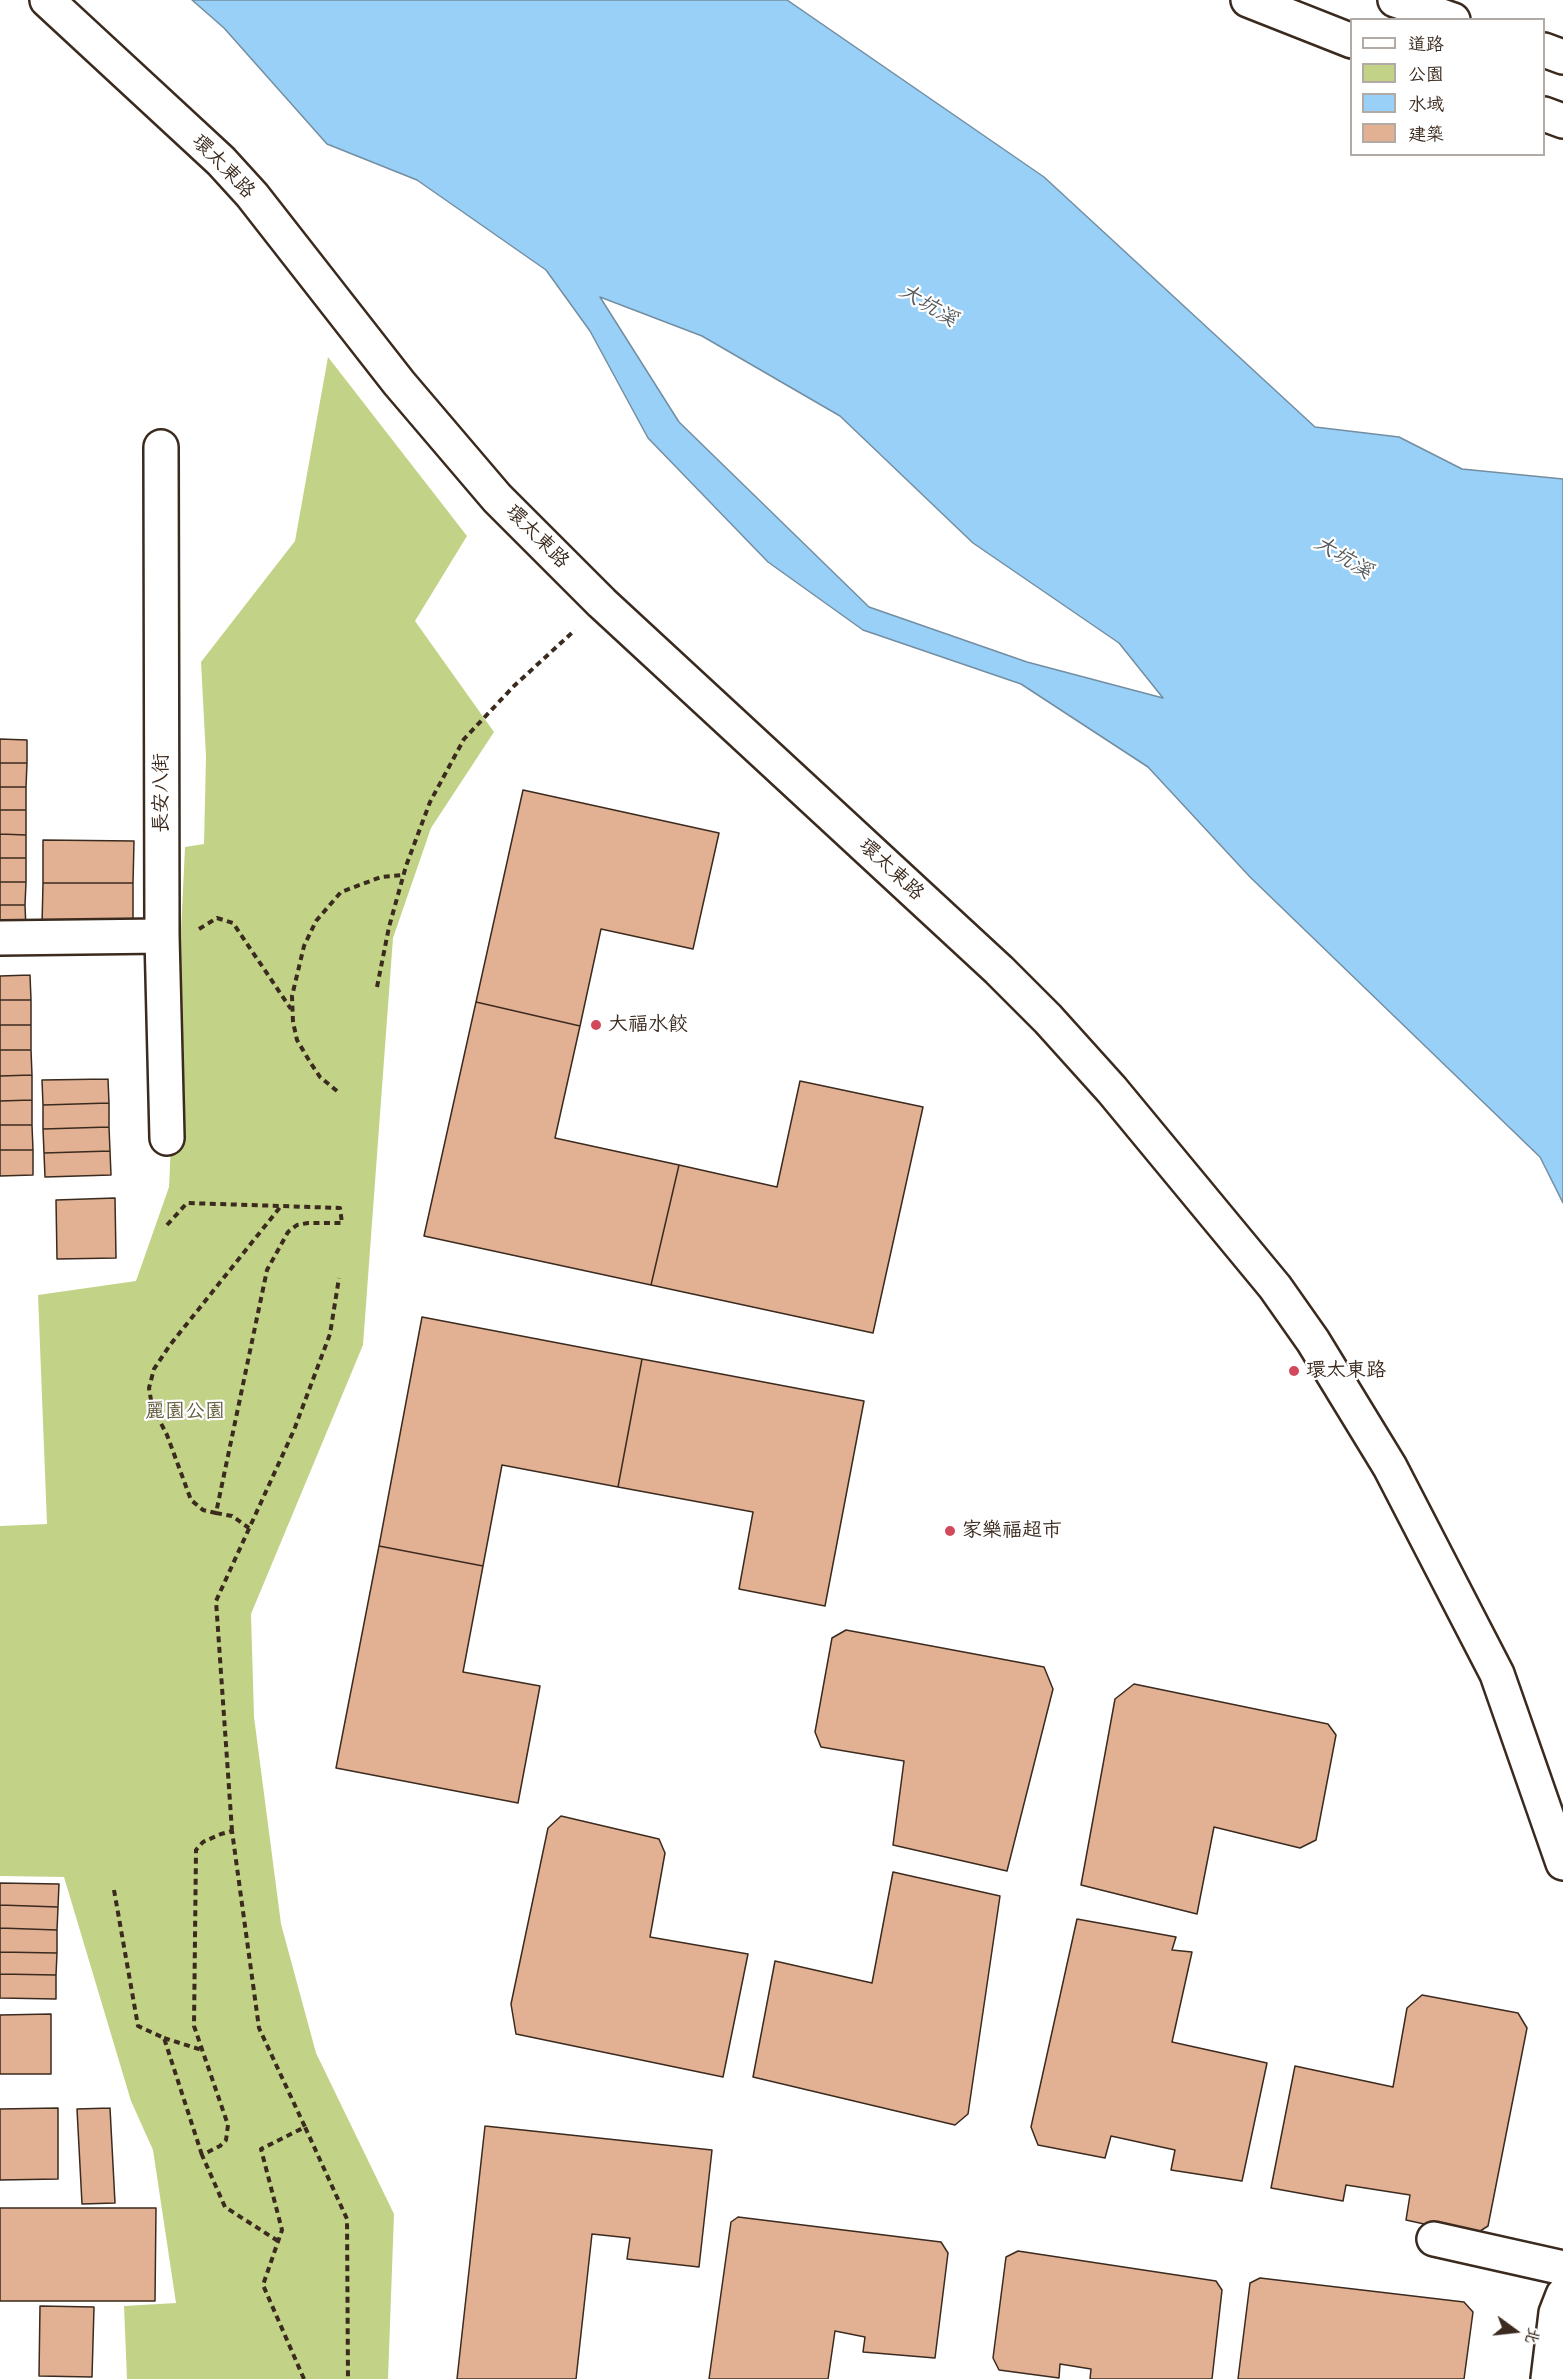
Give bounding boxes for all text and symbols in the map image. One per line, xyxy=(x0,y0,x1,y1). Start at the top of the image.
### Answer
legend xyxy=(1350,18,1545,156)
text: 道路 xyxy=(1408,33,1444,55)
text: 公園 xyxy=(1408,63,1444,85)
text: 水域 xyxy=(1408,93,1444,115)
text: 建築 xyxy=(1408,123,1444,145)
street label: 環太東路 xyxy=(187,130,259,204)
water label: 大坑溪 xyxy=(895,279,961,333)
street label: 環太東路 xyxy=(500,500,574,574)
water label: 大坑溪 xyxy=(1310,531,1376,585)
street label: 長安八街 xyxy=(150,753,174,833)
street label: 環太東路 xyxy=(854,834,928,906)
place label: 大福水餃 xyxy=(608,1013,688,1037)
marker: 大福水餃 xyxy=(589,1018,603,1032)
place label: 環太東路 xyxy=(1306,1359,1386,1383)
marker: 環太東路 xyxy=(1287,1364,1301,1378)
park label: 麗園公園 xyxy=(145,1400,225,1424)
place label: 家樂福超市 xyxy=(962,1519,1062,1543)
marker: 家樂福超市 xyxy=(943,1524,957,1538)
north arrow xyxy=(1485,2301,1545,2361)
text: 北 xyxy=(1522,2326,1544,2346)

